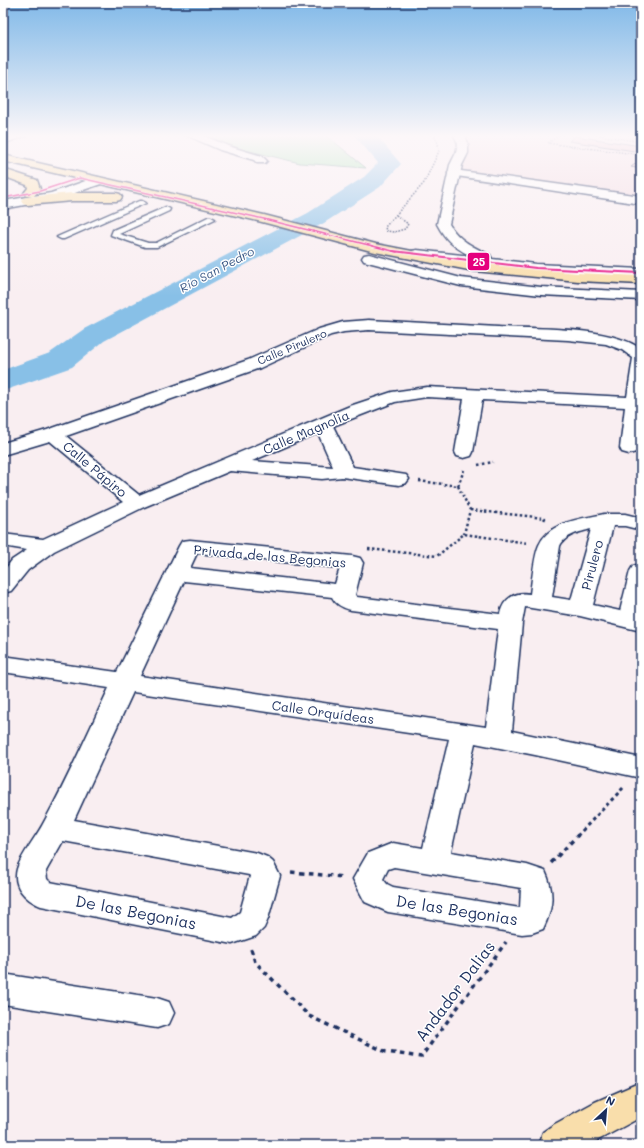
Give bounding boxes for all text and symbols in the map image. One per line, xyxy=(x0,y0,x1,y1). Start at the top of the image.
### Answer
water label: Río San Pedro xyxy=(176,243,257,296)
line badge: 25 xyxy=(467,252,490,271)
text: 25 xyxy=(473,254,486,269)
street label: Calle Pirulero xyxy=(255,325,329,368)
street label: Calle Magnolia xyxy=(260,406,352,457)
street label: Calle Pápiro xyxy=(60,437,131,501)
street label: Pirulero xyxy=(577,538,606,592)
street label: Privada de las Begonias xyxy=(193,540,347,571)
street label: Calle Orquídeas xyxy=(271,696,375,727)
street label: De las Begonias xyxy=(74,889,198,934)
street label: De las Begonias xyxy=(395,890,519,929)
street label: Andador Dalias xyxy=(410,936,499,1045)
north arrow xyxy=(586,1090,626,1130)
text: N xyxy=(604,1092,618,1109)

